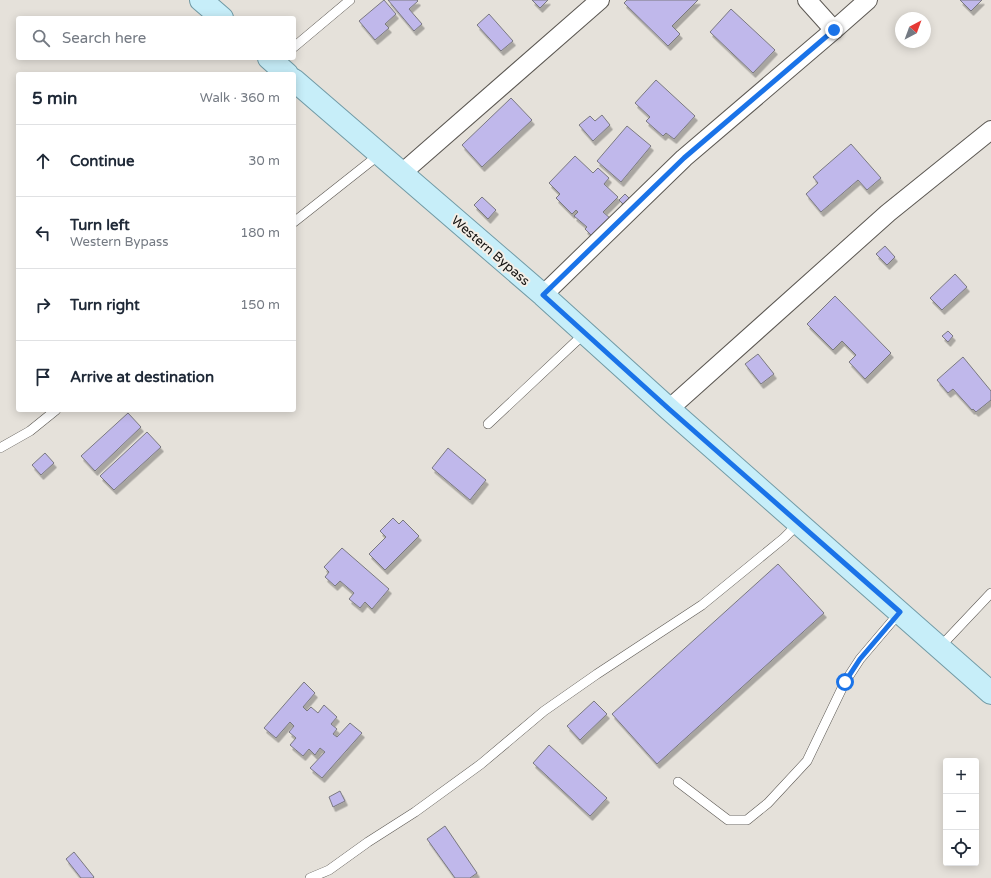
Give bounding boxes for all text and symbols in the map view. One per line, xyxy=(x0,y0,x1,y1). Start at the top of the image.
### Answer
north arrow xyxy=(895,12,931,48)
search box xyxy=(16,16,296,60)
route end xyxy=(825,21,843,39)
icon: search xyxy=(30,27,52,49)
text: Search here xyxy=(62,29,146,47)
text: 5 min xyxy=(32,88,77,109)
text: Walk · 360 m xyxy=(200,90,280,106)
icon: ahead xyxy=(32,150,54,172)
text: Continue xyxy=(70,152,134,170)
text: 30 m xyxy=(248,153,280,169)
street label: Western Bypass xyxy=(448,212,533,289)
text: Turn left xyxy=(70,216,130,234)
icon: left xyxy=(32,222,54,244)
text: 180 m xyxy=(240,225,280,241)
text: Western Bypass xyxy=(70,234,168,250)
icon: right xyxy=(32,294,54,316)
text: Turn right xyxy=(70,296,140,314)
text: 150 m xyxy=(240,297,280,313)
icon: arrive xyxy=(32,366,54,388)
text: Arrive at destination xyxy=(70,368,214,386)
route start xyxy=(836,673,854,691)
map controls xyxy=(943,758,979,866)
button: + xyxy=(943,758,979,794)
button: − xyxy=(943,794,979,830)
button: locate xyxy=(943,830,979,866)

